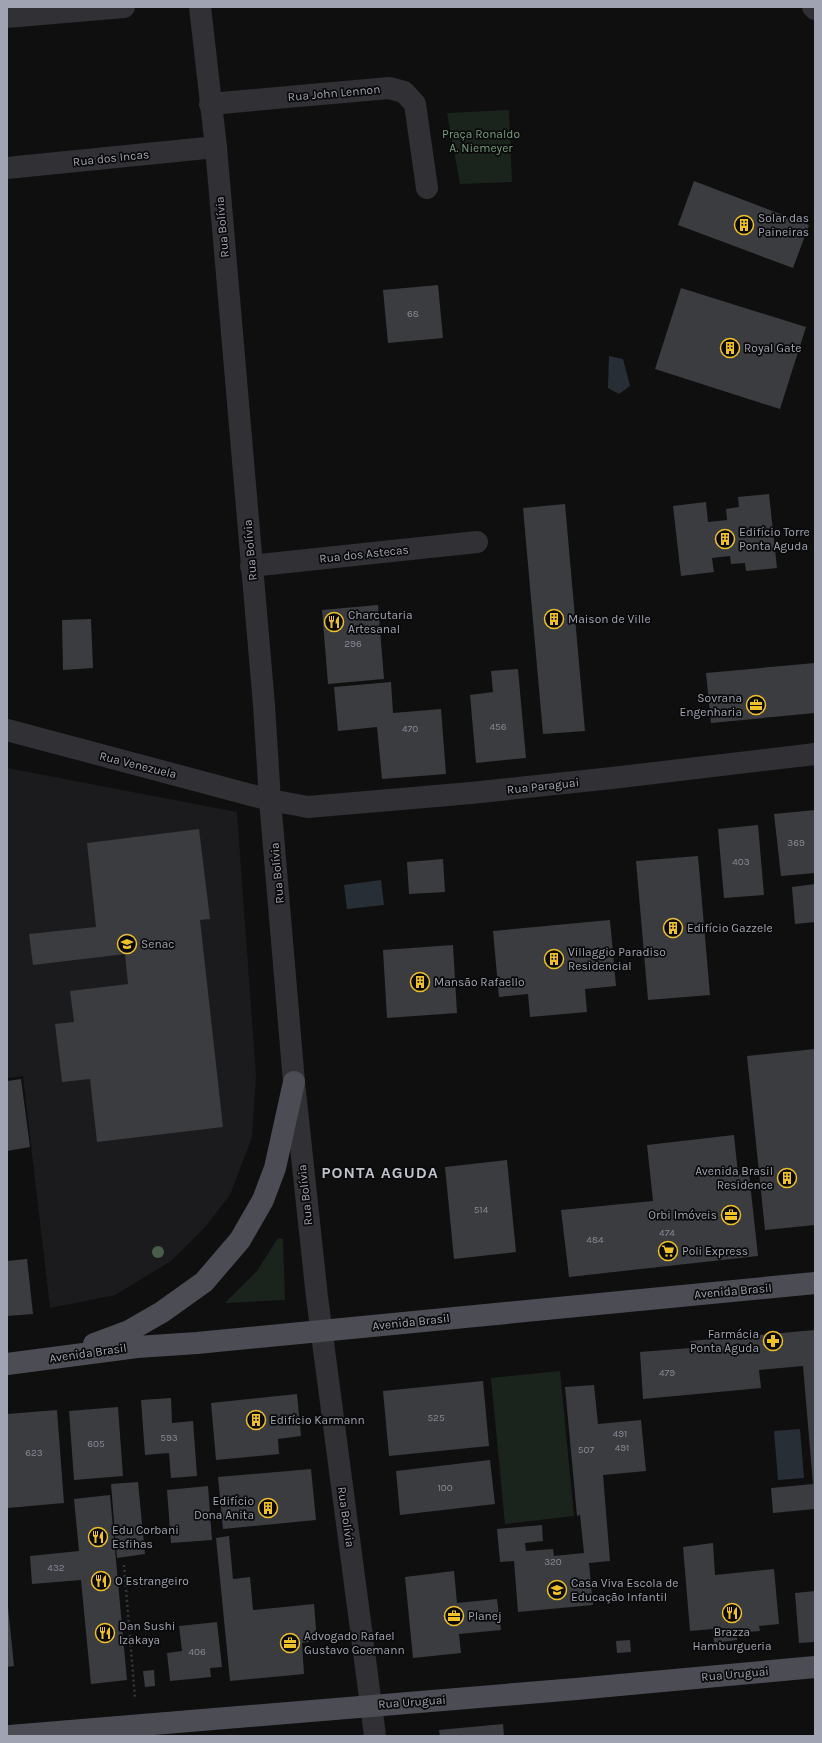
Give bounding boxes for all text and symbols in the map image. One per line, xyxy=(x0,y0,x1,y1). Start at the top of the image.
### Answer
street label: Rua John Lennon xyxy=(287,82,381,104)
park label: Praça Ronaldo A. Niemeyer xyxy=(442,127,520,155)
street label: Rua dos Incas xyxy=(72,147,150,169)
street label: Rua Bolívia xyxy=(212,196,232,258)
place label: Solar das Paineiras xyxy=(758,211,809,239)
building icon: Solar das Paineiras xyxy=(733,214,755,236)
house number: 68 xyxy=(407,308,419,320)
building icon: Royal Gate xyxy=(719,337,741,359)
place label: Royal Gate xyxy=(744,341,801,355)
street label: Rua Bolívia xyxy=(240,519,260,581)
place label: Edifício Torre Ponta Aguda xyxy=(739,525,810,553)
building icon: Edifício Torre Ponta Aguda xyxy=(714,528,736,550)
street label: Rua dos Astecas xyxy=(319,542,409,566)
place label: Charcutaria Artesanal xyxy=(348,608,413,636)
building icon: Maison de Ville xyxy=(543,608,565,630)
restaurant icon: Charcutaria Artesanal xyxy=(323,611,345,633)
place label: Maison de Ville xyxy=(568,612,651,626)
house number: 296 xyxy=(344,638,362,650)
place label: Sovrana Engenharia xyxy=(679,691,742,719)
office icon: Sovrana Engenharia xyxy=(745,694,767,716)
house number: 456 xyxy=(490,721,507,733)
house number: 470 xyxy=(402,723,418,735)
street label: Rua Venezuela xyxy=(98,749,178,781)
street label: Rua Paraguai xyxy=(506,775,580,797)
house number: 369 xyxy=(787,837,805,849)
street label: Rua Bolívia xyxy=(267,842,287,904)
house number: 403 xyxy=(732,856,750,868)
building icon: Edifício Gazzele xyxy=(662,917,684,939)
place label: Edifício Gazzele xyxy=(687,921,773,935)
school or university icon: Senac xyxy=(116,933,138,955)
place label: Senac xyxy=(141,937,174,951)
place label: Villaggio Paradiso Residencial xyxy=(568,945,666,973)
building icon: Villaggio Paradiso Residencial xyxy=(543,948,565,970)
building icon: Mansão Rafaello xyxy=(409,971,431,993)
place label: Mansão Rafaello xyxy=(434,975,524,989)
district label: PONTA AGUDA xyxy=(321,1163,439,1182)
street label: Rua Bolívia xyxy=(295,1164,315,1226)
place label: Avenida Brasil Residence xyxy=(695,1164,773,1192)
building icon: Avenida Brasil Residence xyxy=(776,1167,798,1189)
house number: 514 xyxy=(474,1204,489,1216)
office icon: Orbi Imóveis xyxy=(720,1204,742,1226)
place label: Orbi Imóveis xyxy=(648,1208,717,1222)
house number: 474 xyxy=(659,1227,675,1239)
house number: 484 xyxy=(586,1234,604,1246)
supermarket icon: Poli Express xyxy=(657,1240,679,1262)
place label: Poli Express xyxy=(682,1244,748,1258)
street label: Avenida Brasil xyxy=(694,1281,772,1301)
street label: Avenida Brasil xyxy=(372,1311,450,1333)
place label: Farmácia Ponta Aguda xyxy=(690,1327,759,1355)
pharmacy icon: Farmácia Ponta Aguda xyxy=(762,1330,784,1352)
street label: Avenida Brasil xyxy=(48,1341,128,1365)
house number: 479 xyxy=(659,1367,675,1379)
building icon: Edifício Karmann xyxy=(245,1409,267,1431)
house number: 525 xyxy=(427,1412,445,1424)
place label: Edifício Karmann xyxy=(270,1413,365,1427)
house number: 491 xyxy=(613,1428,627,1440)
house number: 593 xyxy=(160,1432,178,1444)
house number: 605 xyxy=(87,1438,105,1450)
house number: 491 xyxy=(615,1442,629,1454)
house number: 507 xyxy=(578,1444,594,1456)
house number: 623 xyxy=(25,1447,43,1459)
house number: 100 xyxy=(437,1482,453,1494)
street label: Rua Bolívia xyxy=(335,1486,357,1548)
place label: Edifício Dona Anita xyxy=(194,1494,254,1522)
building icon: Edifício Dona Anita xyxy=(257,1497,279,1519)
place label: Edu Corbani Esfihas xyxy=(112,1523,179,1551)
restaurant icon: Edu Corbani Esfihas xyxy=(87,1526,109,1548)
house number: 320 xyxy=(544,1556,562,1568)
house number: 432 xyxy=(47,1562,65,1574)
restaurant icon: O Estrangeiro xyxy=(90,1570,112,1592)
place label: O Estrangeiro xyxy=(115,1574,189,1588)
place label: Casa Viva Escola de Educação Infantil xyxy=(571,1576,678,1604)
school or university icon: Casa Viva Escola de Educação Infantil xyxy=(546,1579,568,1601)
restaurant icon: Brazza Hamburgueria xyxy=(721,1602,743,1624)
office icon: Planej xyxy=(443,1605,465,1627)
place label: Planej xyxy=(468,1609,502,1623)
place label: Dan Sushi Izakaya xyxy=(119,1619,175,1647)
restaurant icon: Dan Sushi Izakaya xyxy=(94,1622,116,1644)
place label: Brazza Hamburgueria xyxy=(692,1625,772,1653)
place label: Advogado Rafael Gustavo Goemann xyxy=(304,1629,405,1657)
office icon: Advogado Rafael Gustavo Goemann xyxy=(279,1632,301,1654)
house number: 406 xyxy=(188,1646,206,1658)
street label: Rua Uruguai xyxy=(701,1664,769,1684)
street label: Rua Uruguai xyxy=(378,1693,446,1711)

